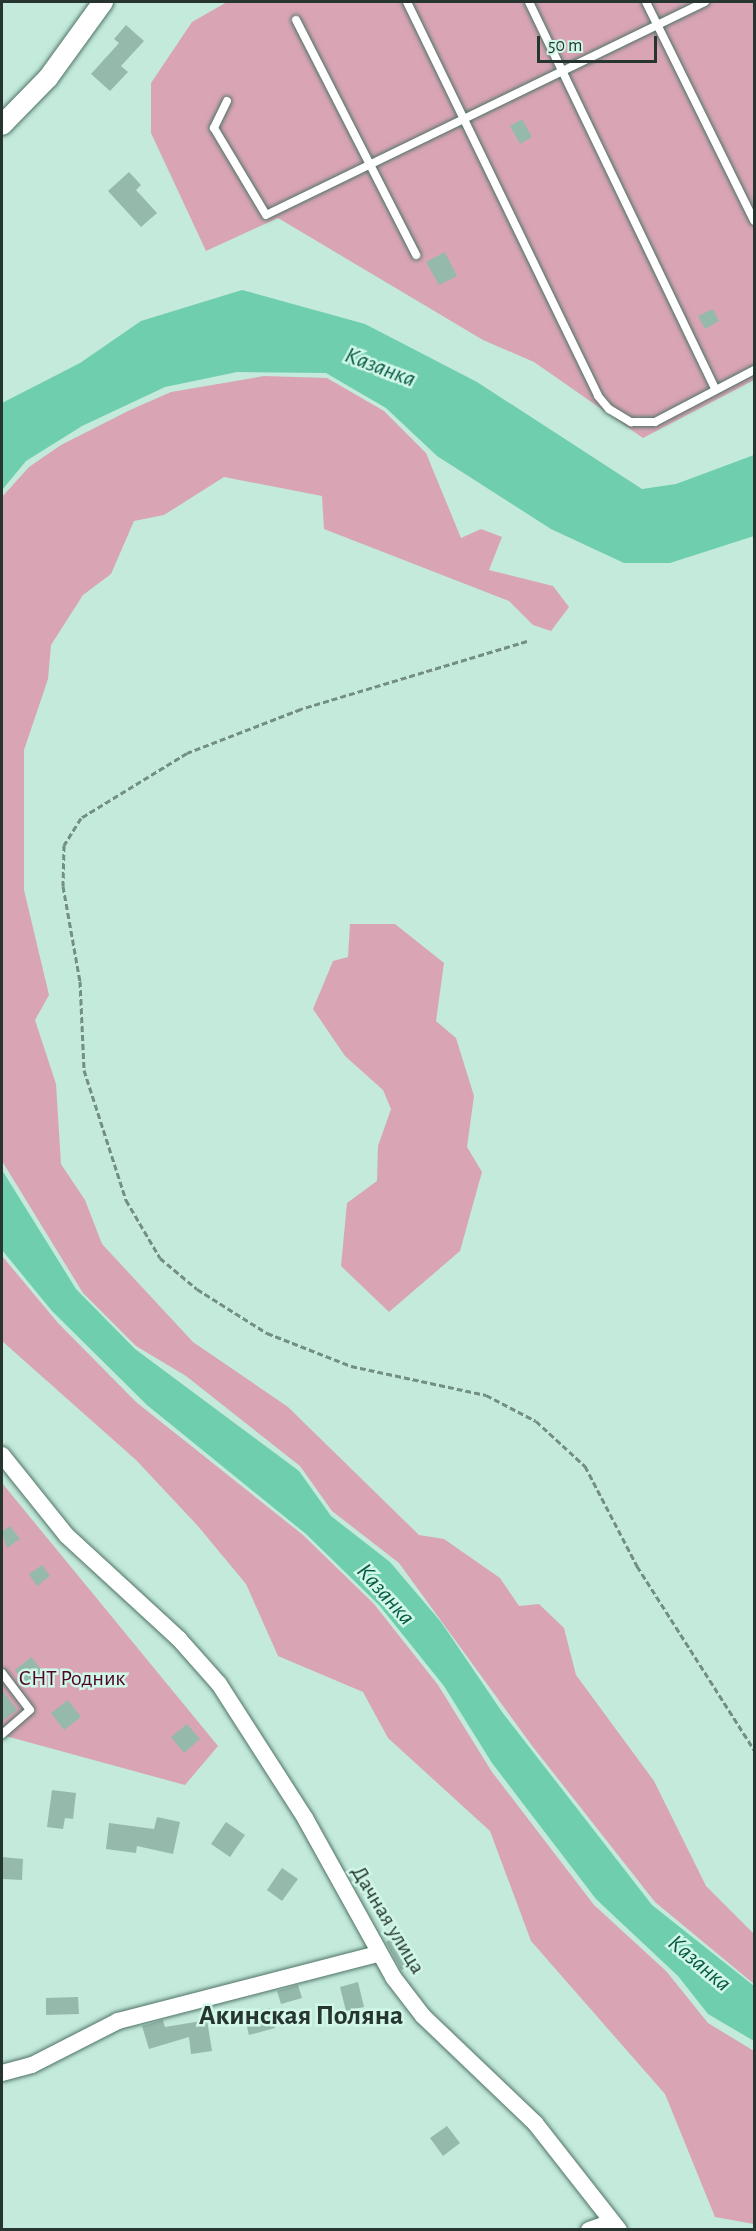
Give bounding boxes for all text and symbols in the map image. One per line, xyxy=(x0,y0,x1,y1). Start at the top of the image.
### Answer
scale bar xyxy=(540,24,660,62)
text: 50 m xyxy=(548,37,582,55)
water label: Казанка xyxy=(340,341,420,395)
water label: Казанка xyxy=(350,1558,420,1632)
park label: СНТ Родник xyxy=(19,1666,125,1692)
street label: Дачная улица xyxy=(345,1861,431,1979)
water label: Казанка xyxy=(662,1929,736,1999)
district label: Акинская Поляна xyxy=(199,1999,403,2033)

